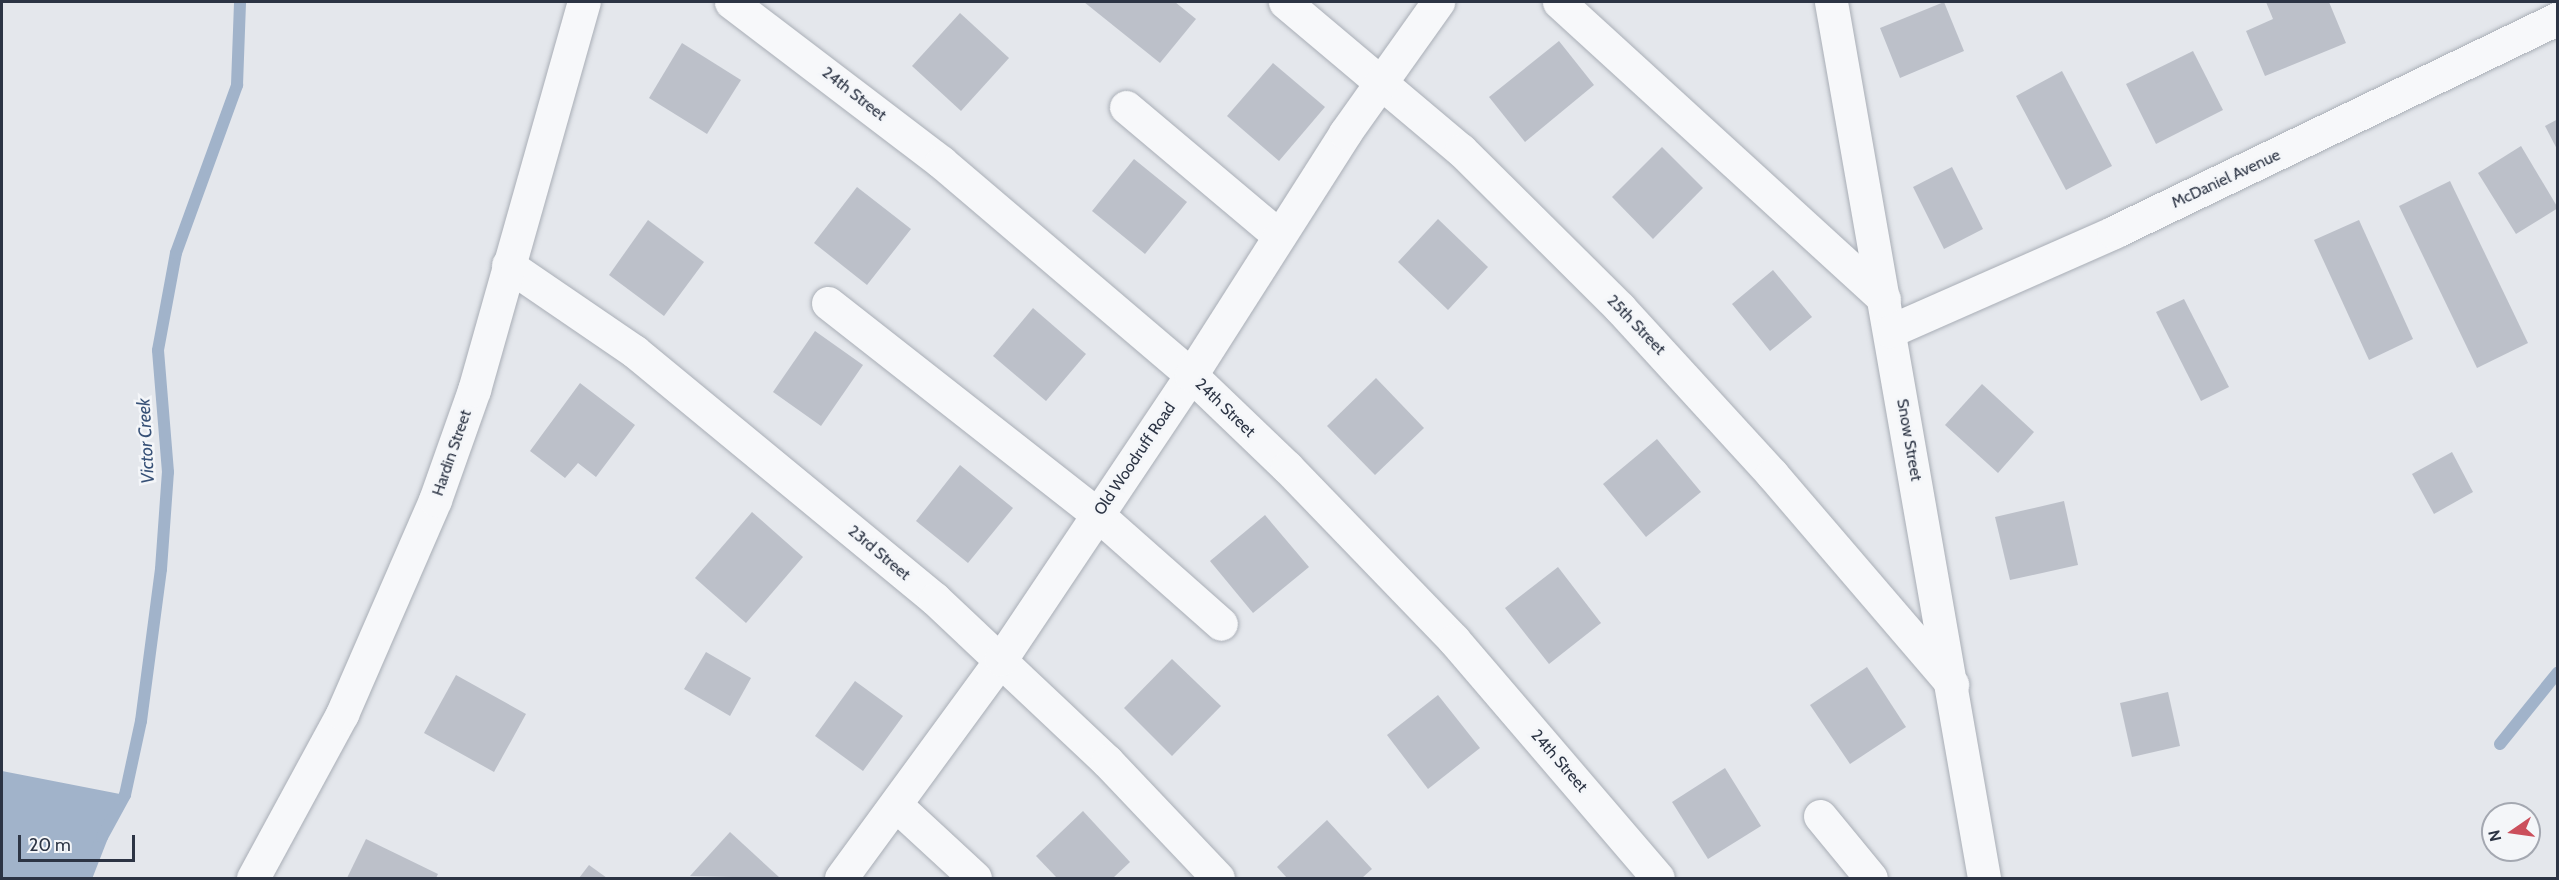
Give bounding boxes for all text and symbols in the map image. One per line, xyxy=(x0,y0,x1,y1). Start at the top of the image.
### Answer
street label: 24th Street xyxy=(818,63,890,125)
street label: McDaniel Avenue xyxy=(2169,145,2283,213)
street label: 25th Street xyxy=(1603,291,1669,359)
street label: 24th Street xyxy=(1191,375,1259,441)
street label: Snow Street xyxy=(1892,397,1926,483)
water label: Victor Creek xyxy=(133,398,159,484)
street label: Old Woodruff Road xyxy=(1090,399,1180,519)
street label: Hardin Street xyxy=(428,408,476,498)
street label: 23rd Street xyxy=(844,521,914,585)
street label: 24th Street xyxy=(1527,726,1591,796)
north arrow xyxy=(2481,802,2541,862)
scale bar xyxy=(21,823,138,861)
text: N xyxy=(2484,828,2505,843)
text: 20 m xyxy=(29,834,71,856)

